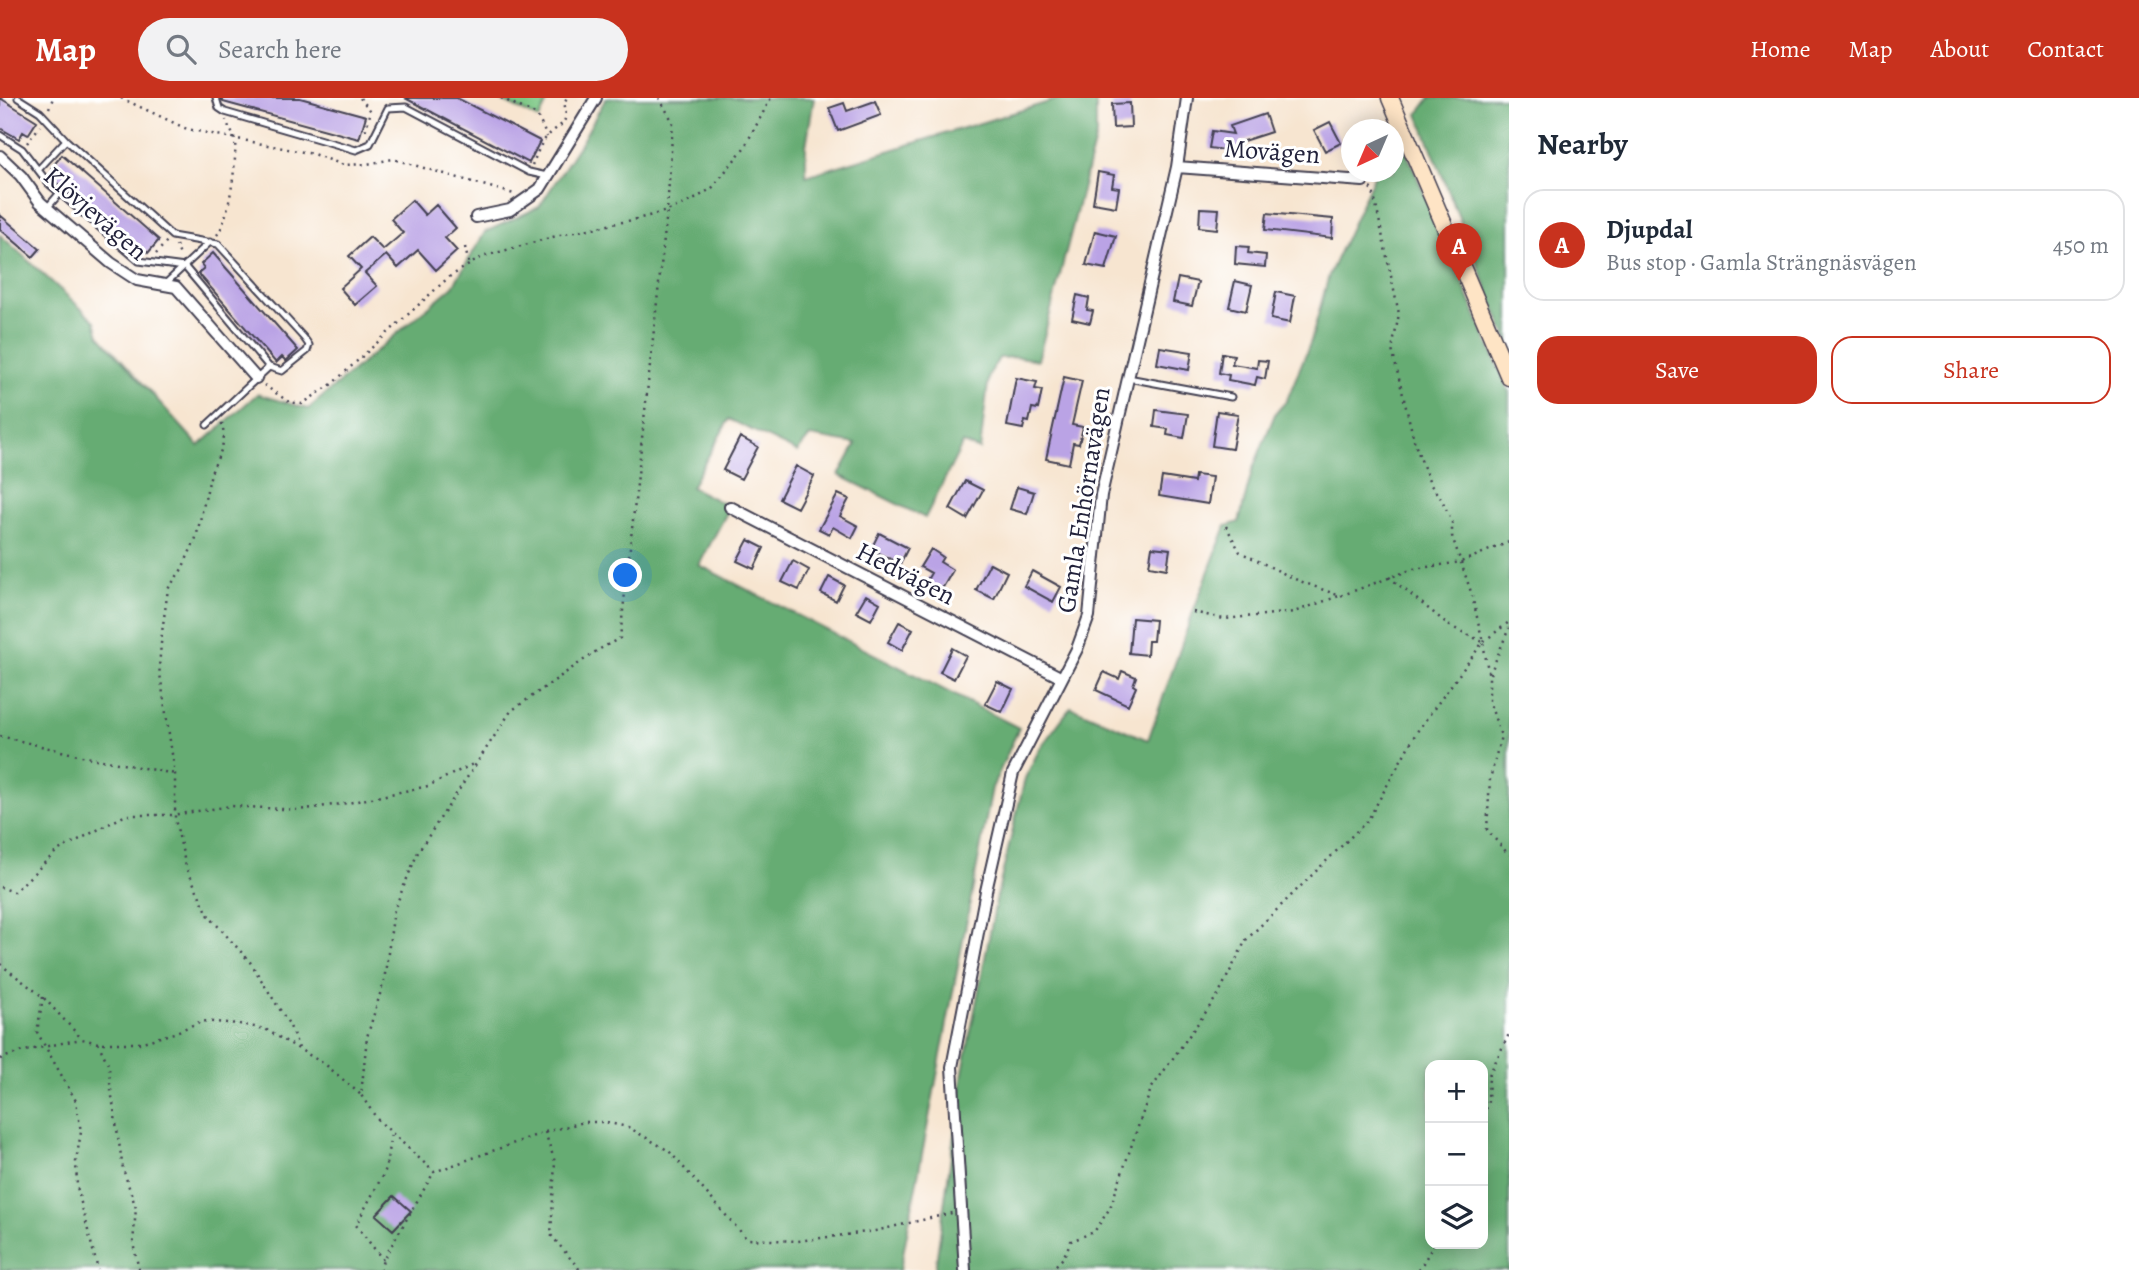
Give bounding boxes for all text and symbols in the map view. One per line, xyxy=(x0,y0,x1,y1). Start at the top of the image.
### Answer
search box xyxy=(138,18,628,81)
text: Map xyxy=(35,27,96,72)
icon: search xyxy=(162,30,200,68)
text: Search here xyxy=(218,32,342,67)
text: Home xyxy=(1750,33,1811,65)
text: Map xyxy=(1849,33,1893,65)
text: About xyxy=(1931,33,1989,65)
text: Contact xyxy=(2027,33,2104,65)
north arrow xyxy=(1341,119,1404,182)
text: Nearby xyxy=(1537,124,1628,164)
street label: Movägen xyxy=(1223,131,1321,172)
street label: Klövjevägen xyxy=(36,158,155,268)
text: Djupdal xyxy=(1606,212,1693,247)
pin: A xyxy=(1436,223,1482,281)
text: A xyxy=(1555,230,1569,261)
text: 450 m xyxy=(2053,230,2109,261)
text: Bus stop · Gamla Strängnäsvägen xyxy=(1606,247,1917,278)
button: Save xyxy=(1537,336,1817,404)
button: Share xyxy=(1831,336,2111,404)
street label: Gamla Enhörnavägen xyxy=(1048,385,1119,615)
street label: Hedvägen xyxy=(850,534,961,613)
your location xyxy=(608,558,642,592)
map controls xyxy=(1425,1060,1488,1249)
button: + xyxy=(1425,1060,1488,1123)
button: − xyxy=(1425,1123,1488,1186)
button: layers xyxy=(1425,1186,1488,1249)

